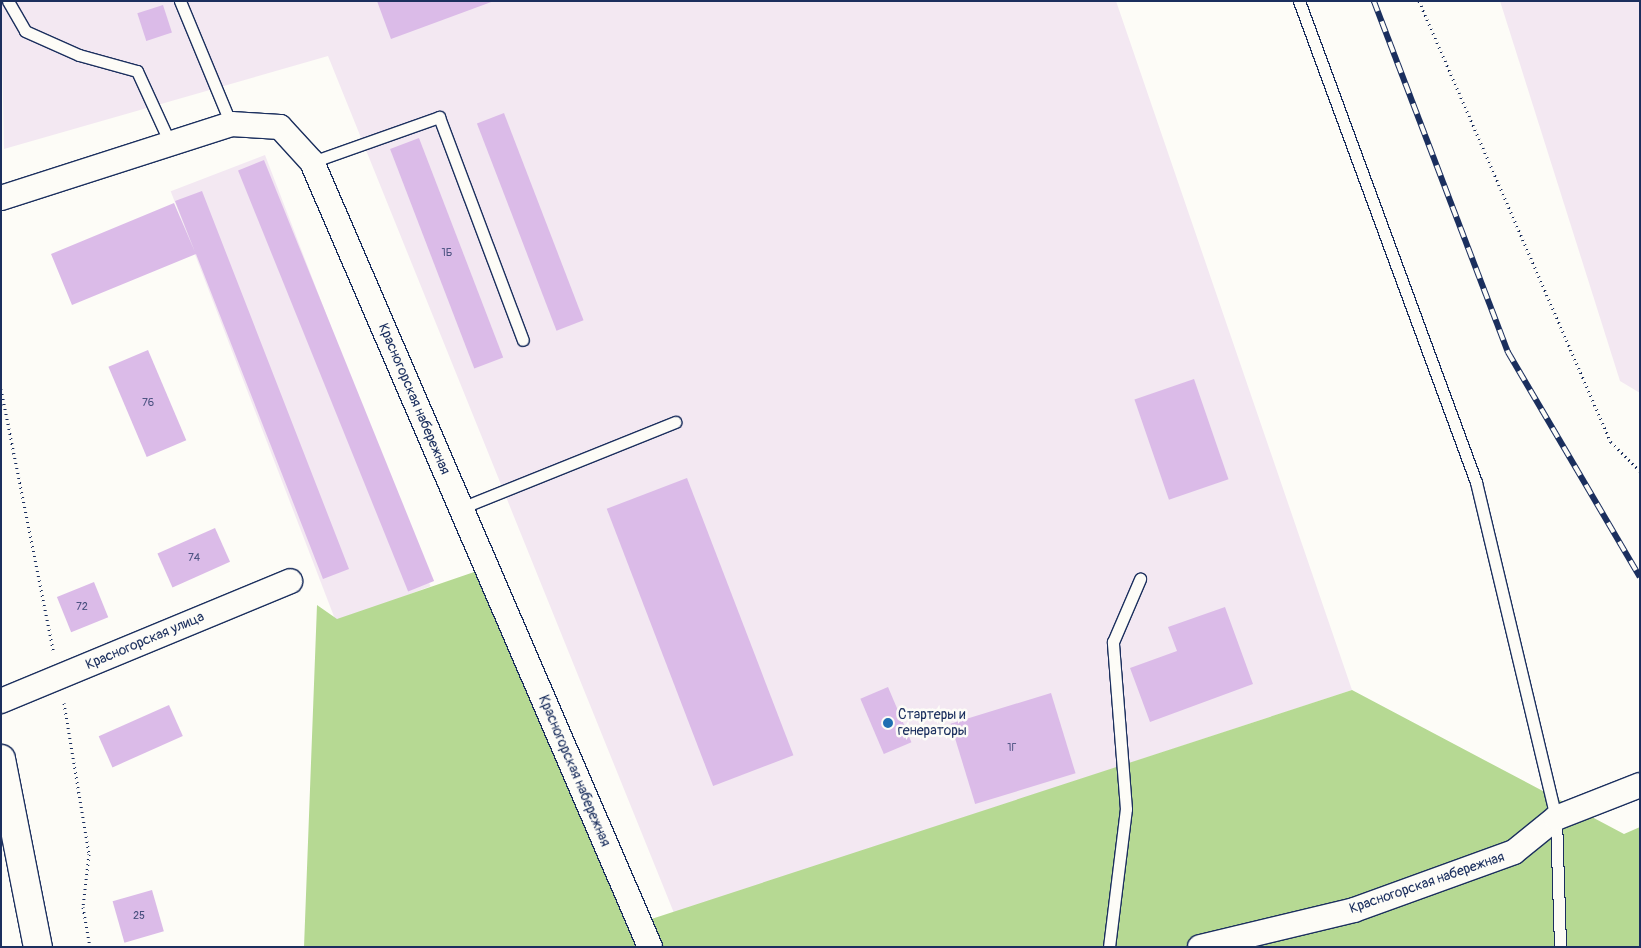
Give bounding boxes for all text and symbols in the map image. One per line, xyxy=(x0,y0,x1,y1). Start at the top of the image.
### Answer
house number: 1Б xyxy=(442,246,452,260)
street label: Краcногорская набережная xyxy=(374,321,454,477)
house number: 76 xyxy=(142,396,154,410)
house number: 74 xyxy=(188,551,200,565)
house number: 72 xyxy=(76,600,88,614)
street label: Красногорская улица xyxy=(83,608,207,674)
street label: Краcногорская набережная xyxy=(534,693,614,849)
place label: Стартеры и генераторы xyxy=(898,707,967,740)
marker: Стартеры и генераторы xyxy=(882,717,894,729)
house number: 1Г xyxy=(1007,741,1017,755)
street label: Краcногорская набережная xyxy=(1347,849,1507,917)
house number: 25 xyxy=(133,909,145,923)

